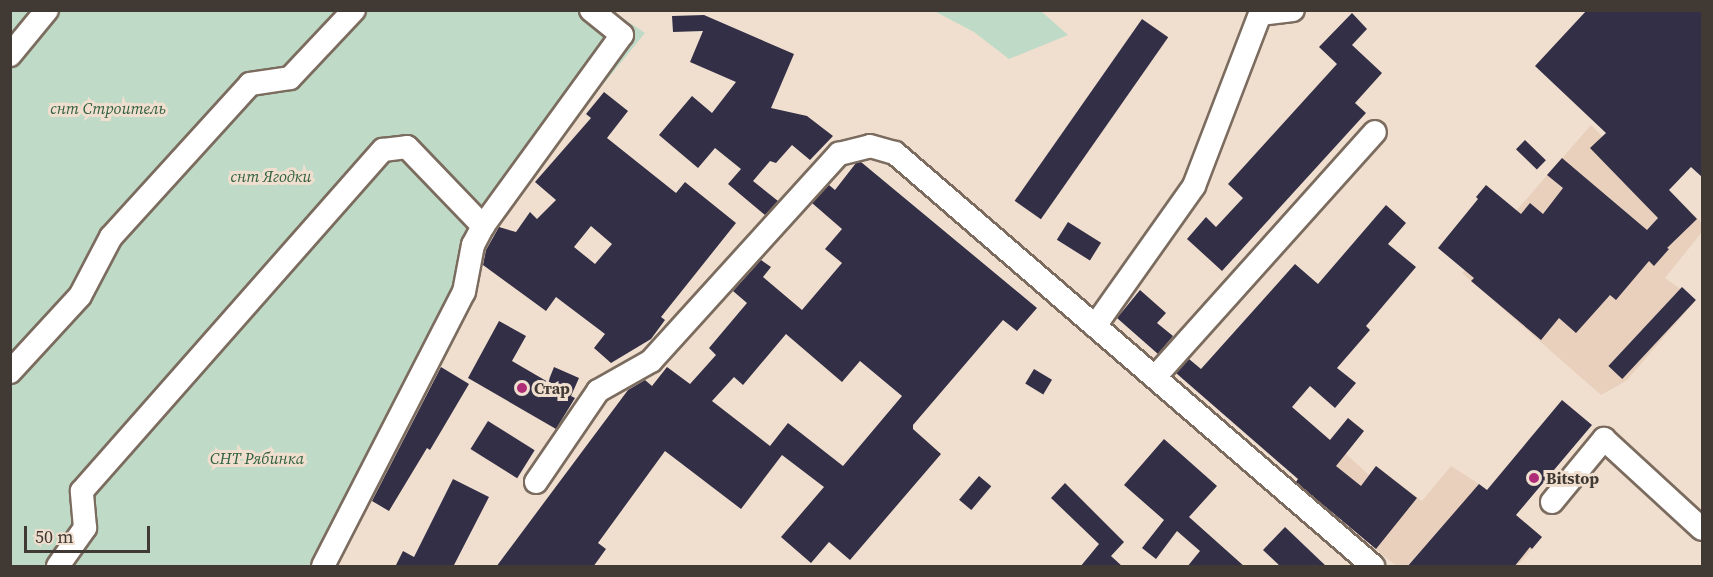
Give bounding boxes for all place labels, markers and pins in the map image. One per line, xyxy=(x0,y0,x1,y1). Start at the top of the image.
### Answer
place label: Стар xyxy=(534,378,570,398)
marker: Стар xyxy=(515,381,529,395)
place label: Bitstop xyxy=(1546,468,1599,488)
marker: Bitstop xyxy=(1527,471,1541,485)

